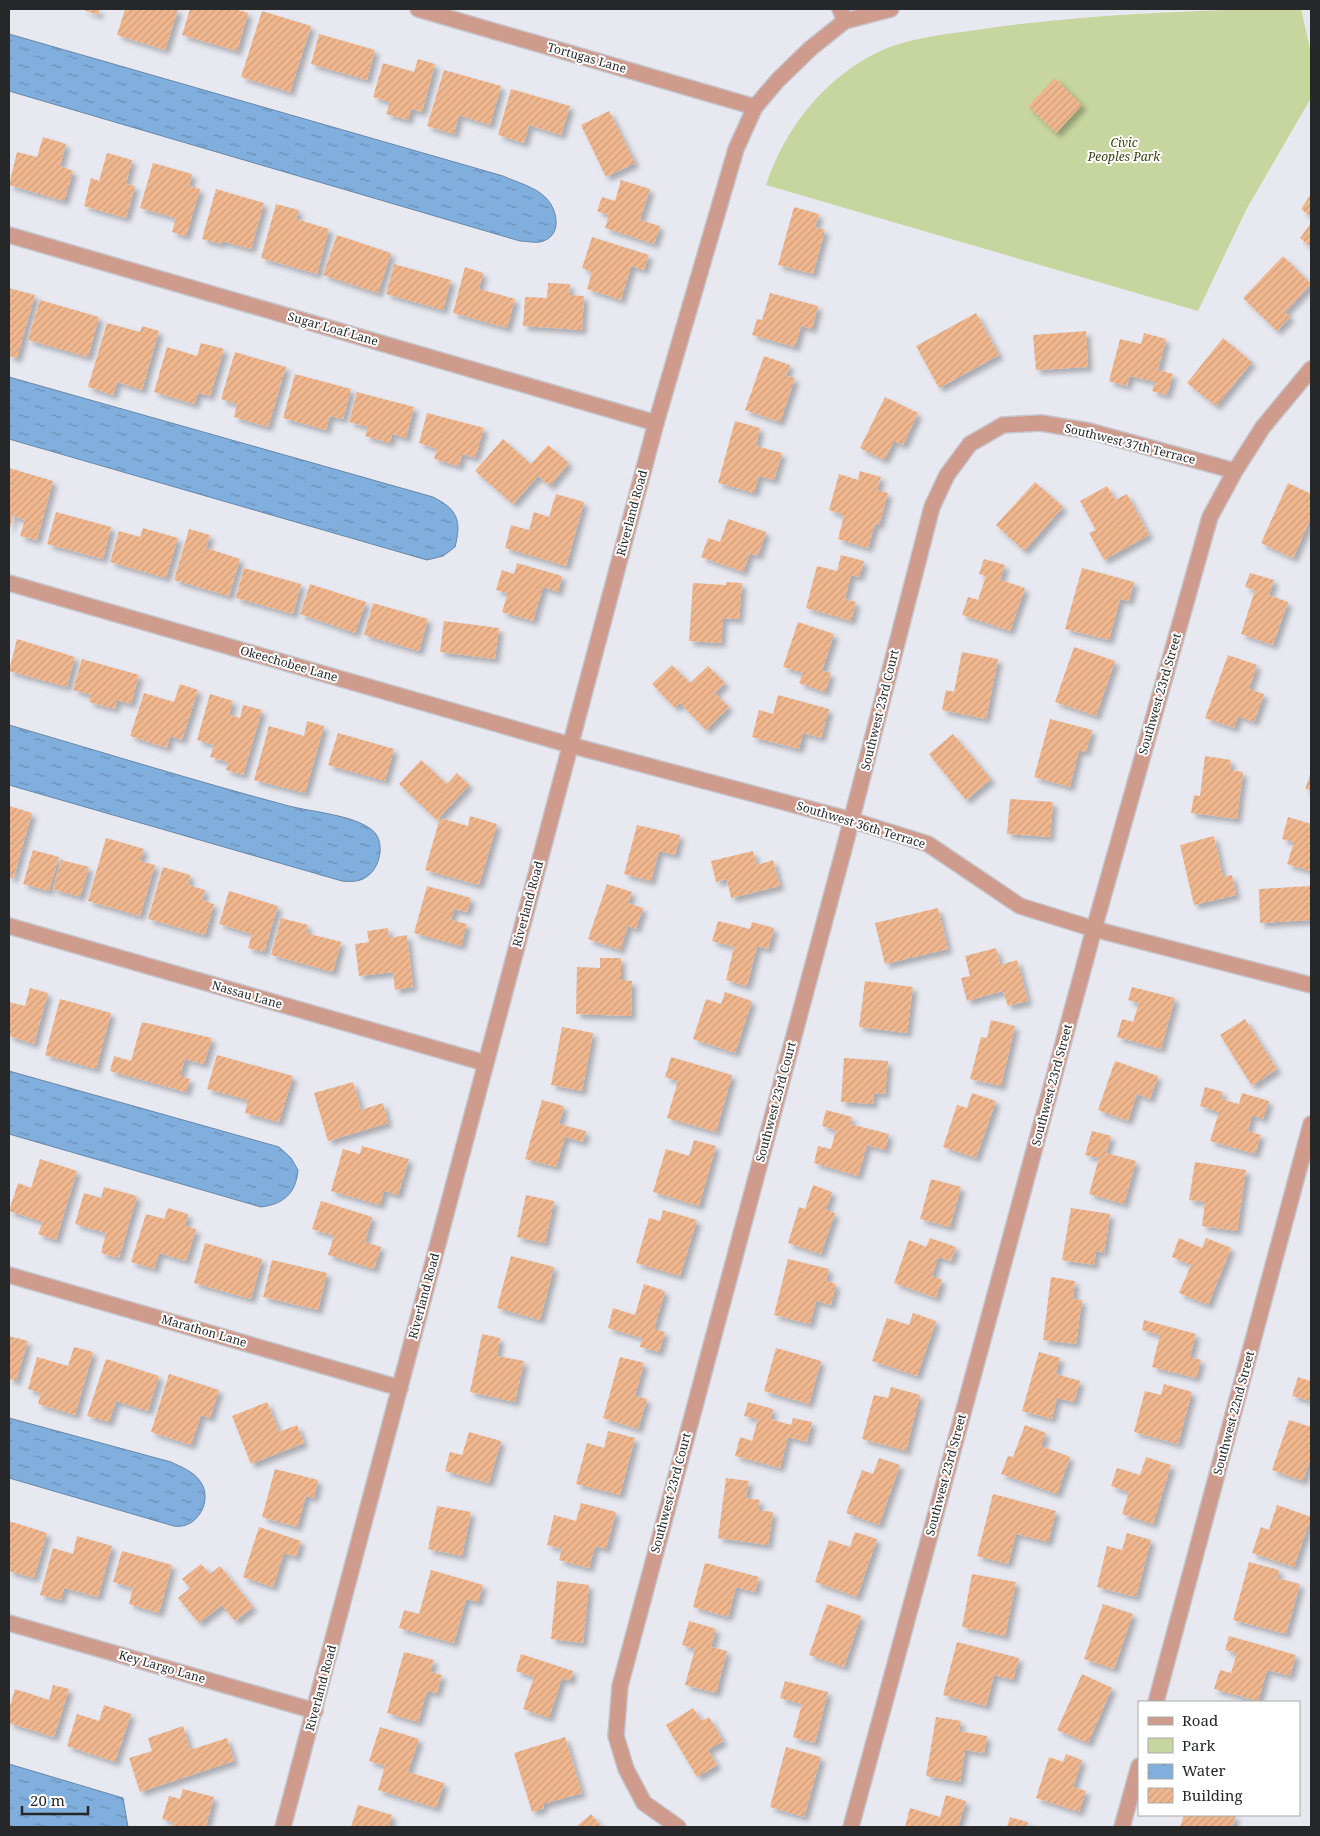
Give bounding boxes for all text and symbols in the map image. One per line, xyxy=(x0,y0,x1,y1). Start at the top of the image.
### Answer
street label: Tortugas Lane xyxy=(546,38,629,77)
park label: Civic Peoples Park xyxy=(1087,134,1161,165)
street label: Sugar Loaf Lane xyxy=(286,307,380,350)
street label: Southwest 37th Terrace xyxy=(1063,419,1197,468)
street label: Riverland Road xyxy=(612,467,651,558)
street label: Southwest 23rd Street xyxy=(1134,631,1185,757)
street label: Okeechobee Lane xyxy=(238,641,340,686)
street label: Southwest 23rd Court xyxy=(856,648,903,772)
street label: Southwest 36th Terrace xyxy=(795,797,928,852)
street label: Riverland Road xyxy=(508,858,547,949)
street label: Nassau Lane xyxy=(210,976,284,1013)
street label: Southwest 23rd Street xyxy=(1027,1022,1076,1148)
street label: Southwest 23rd Court xyxy=(751,1040,800,1164)
street label: Riverland Road xyxy=(404,1250,443,1341)
street label: Marathon Lane xyxy=(159,1310,249,1351)
street label: Southwest 22nd Street xyxy=(1209,1349,1258,1477)
street label: Southwest 23rd Street xyxy=(921,1412,970,1538)
street label: Southwest 23rd Court xyxy=(646,1431,695,1555)
street label: Riverland Road xyxy=(301,1642,340,1733)
street label: Key Largo Lane xyxy=(117,1646,207,1687)
legend xyxy=(1138,1701,1300,1816)
text: Road xyxy=(1182,1710,1218,1730)
text: Park xyxy=(1182,1735,1216,1755)
text: Water xyxy=(1182,1760,1225,1780)
scale bar xyxy=(22,1784,89,1816)
text: Building xyxy=(1182,1785,1243,1805)
text: 20 m xyxy=(30,1790,65,1810)

